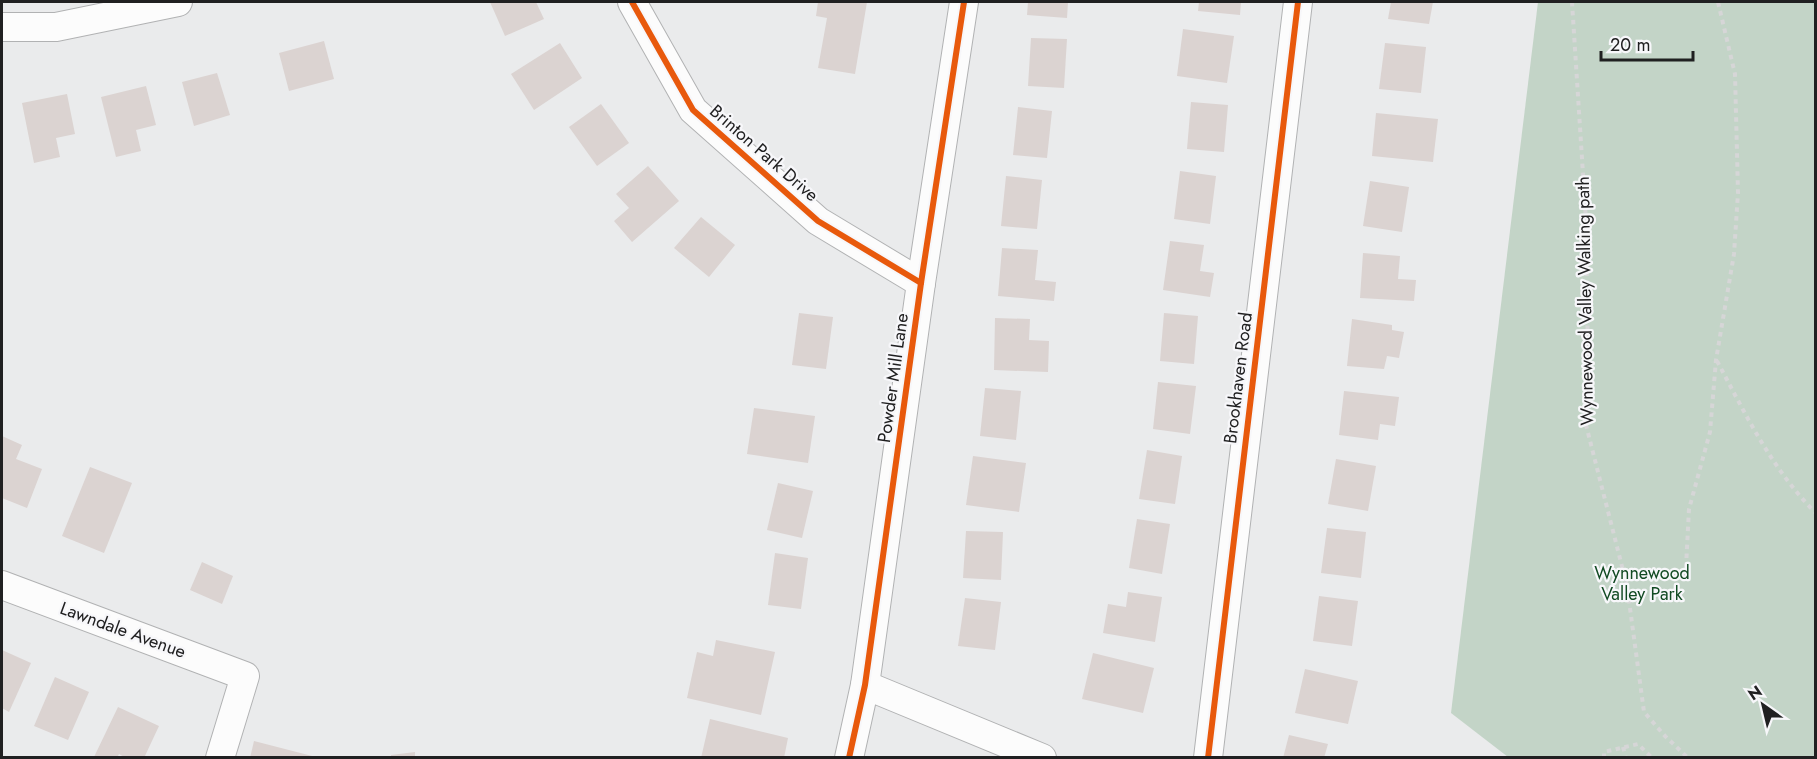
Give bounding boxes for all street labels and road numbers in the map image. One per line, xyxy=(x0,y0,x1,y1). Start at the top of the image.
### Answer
street label: Brinton Park Drive xyxy=(704,98,824,208)
street label: Wynnewood Valley Walking path xyxy=(1570,176,1600,426)
street label: Powder Mill Lane xyxy=(871,311,915,445)
street label: Brookhaven Road xyxy=(1217,311,1259,445)
street label: Lawndale Avenue xyxy=(56,595,190,665)

